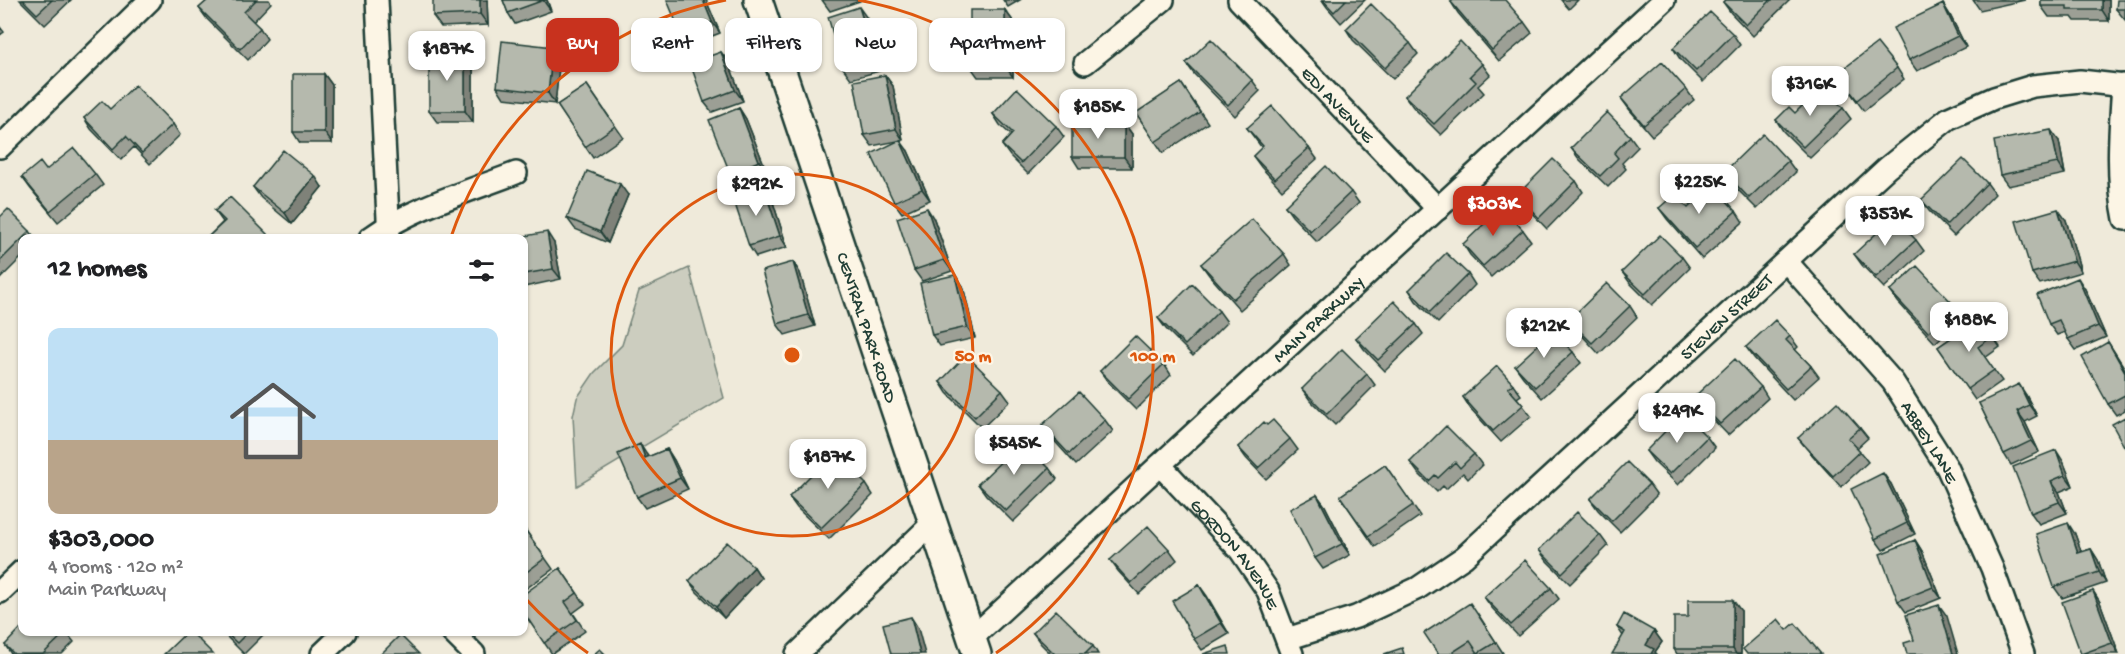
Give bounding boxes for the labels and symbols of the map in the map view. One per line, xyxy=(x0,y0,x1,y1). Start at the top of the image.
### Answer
pin: $187K xyxy=(405,31,489,82)
street label: EDI AVENUE xyxy=(1296,64,1378,149)
pin: $316K xyxy=(1768,66,1852,117)
pin: $185K xyxy=(1056,89,1140,140)
pin: $225K xyxy=(1657,164,1741,215)
pin: $292K xyxy=(714,166,798,217)
pin: $303K xyxy=(1451,186,1535,237)
pin: $353K xyxy=(1843,196,1927,247)
street label: CENTRAL PARK ROAD xyxy=(830,250,900,406)
street label: STEVEN STREET xyxy=(1677,270,1779,366)
street label: MAIN PARKWAY xyxy=(1270,273,1370,368)
pin: $188K xyxy=(1927,302,2011,353)
pin: $212K xyxy=(1502,308,1586,359)
centre of rings xyxy=(782,345,802,365)
text: 50 m xyxy=(955,347,992,368)
text: 100 m xyxy=(1130,347,1176,368)
pin: $249K xyxy=(1635,393,1719,444)
street label: ABBEY LANE xyxy=(1895,398,1961,488)
pin: $545K xyxy=(972,425,1056,476)
pin: $187K xyxy=(786,439,870,490)
street label: GORDON AVENUE xyxy=(1184,495,1282,614)

